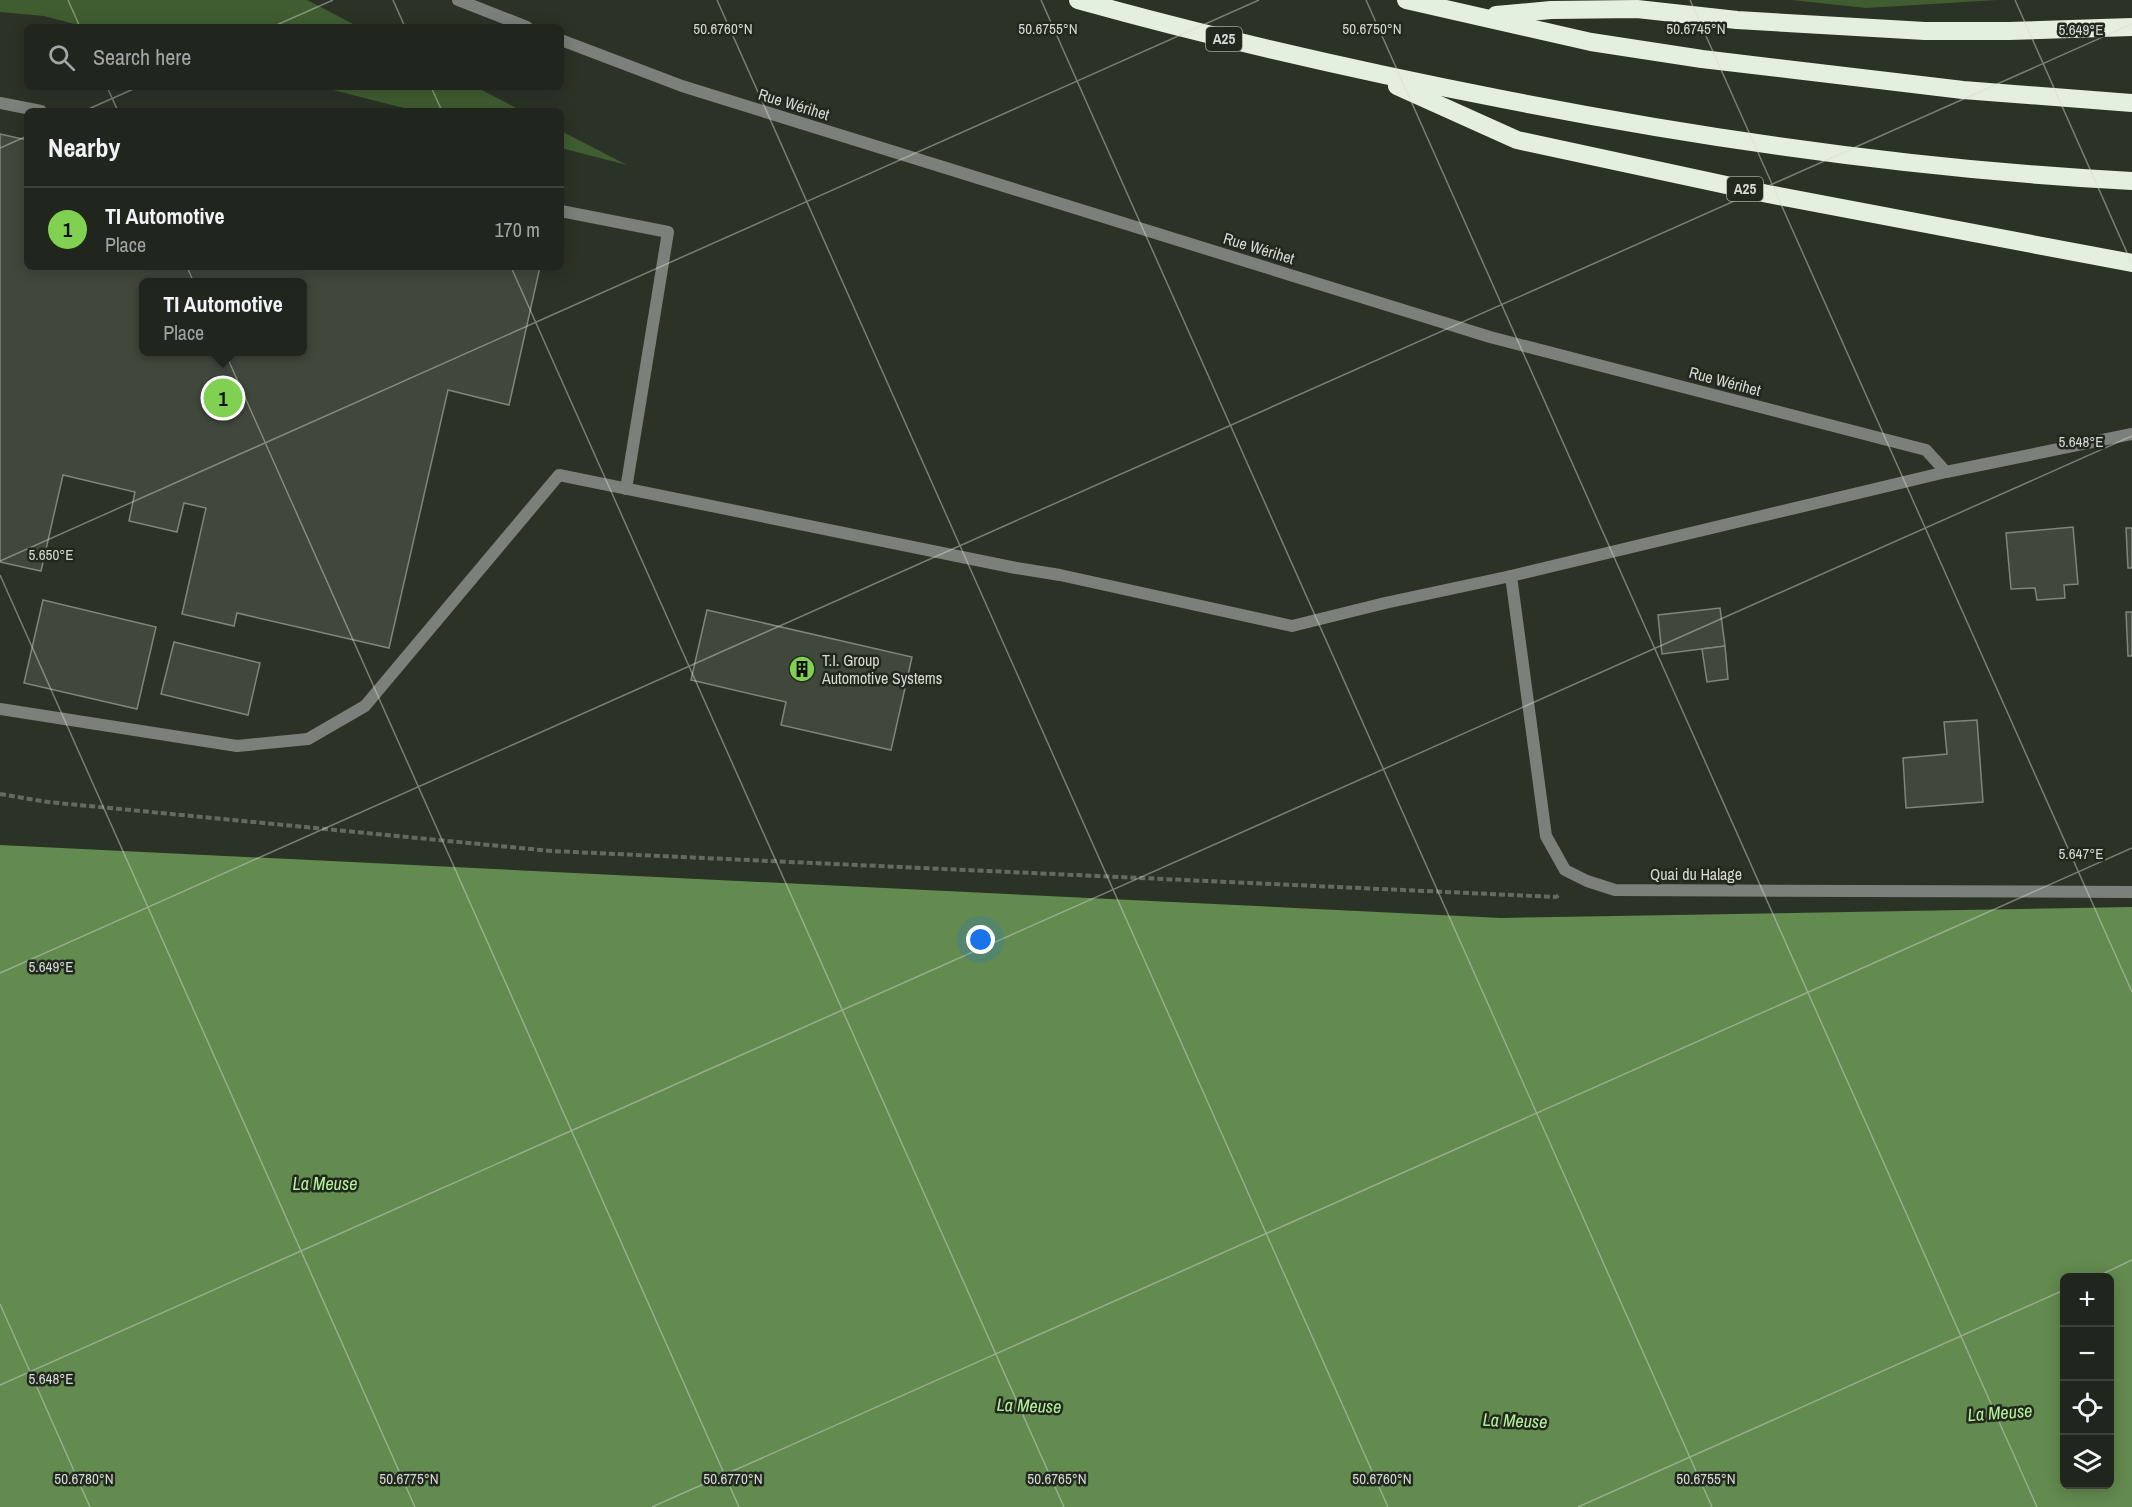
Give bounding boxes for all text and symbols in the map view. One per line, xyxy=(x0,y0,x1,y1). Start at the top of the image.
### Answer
text: 50.6760°N xyxy=(693,18,753,39)
text: 50.6755°N xyxy=(1018,18,1078,39)
text: 50.6750°N xyxy=(1342,18,1402,39)
text: 50.6745°N xyxy=(1666,18,1726,39)
text: 5.649°E xyxy=(2059,19,2104,40)
search box xyxy=(24,24,564,90)
road number: A25 xyxy=(1206,27,1242,51)
icon: search xyxy=(45,41,78,74)
text: Search here xyxy=(93,42,191,72)
street label: Rue Wérihet xyxy=(756,83,833,125)
text: Nearby xyxy=(48,130,120,165)
road number: A25 xyxy=(1727,177,1763,201)
text: TI Automotive xyxy=(105,201,225,231)
text: 1 xyxy=(63,216,72,243)
text: 170 m xyxy=(494,216,540,243)
street label: Rue Wérihet xyxy=(1221,227,1298,269)
text: Place xyxy=(105,231,146,258)
popup xyxy=(139,278,307,356)
text: TI Automotive xyxy=(163,289,283,319)
text: Place xyxy=(163,319,204,346)
street label: Rue Wérihet xyxy=(1687,361,1764,401)
pin: 1 xyxy=(204,376,242,420)
text: 5.648°E xyxy=(2059,431,2104,452)
text: 5.650°E xyxy=(29,544,74,565)
place label: T.I. Group Automotive Systems xyxy=(821,649,942,689)
building icon: T.I. Group Automotive Systems xyxy=(787,654,817,684)
text: 5.647°E xyxy=(2059,843,2104,864)
street label: Quai du Halage xyxy=(1650,863,1742,885)
your location xyxy=(966,925,995,954)
text: 5.649°E xyxy=(29,956,74,977)
water label: La Meuse xyxy=(293,1171,357,1196)
map controls xyxy=(2060,1273,2114,1489)
button: + xyxy=(2060,1273,2114,1327)
button: − xyxy=(2060,1327,2114,1381)
text: 5.648°E xyxy=(29,1368,74,1389)
button: locate xyxy=(2060,1381,2114,1435)
water label: La Meuse xyxy=(996,1392,1062,1419)
water label: La Meuse xyxy=(1967,1398,2033,1427)
water label: La Meuse xyxy=(1482,1407,1548,1434)
button: layers xyxy=(2060,1435,2114,1489)
text: 50.6780°N xyxy=(54,1468,114,1489)
text: 50.6775°N xyxy=(379,1468,439,1489)
text: 50.6770°N xyxy=(703,1468,763,1489)
text: 50.6765°N xyxy=(1027,1468,1087,1489)
text: 50.6760°N xyxy=(1352,1468,1412,1489)
text: 50.6755°N xyxy=(1676,1468,1736,1489)

